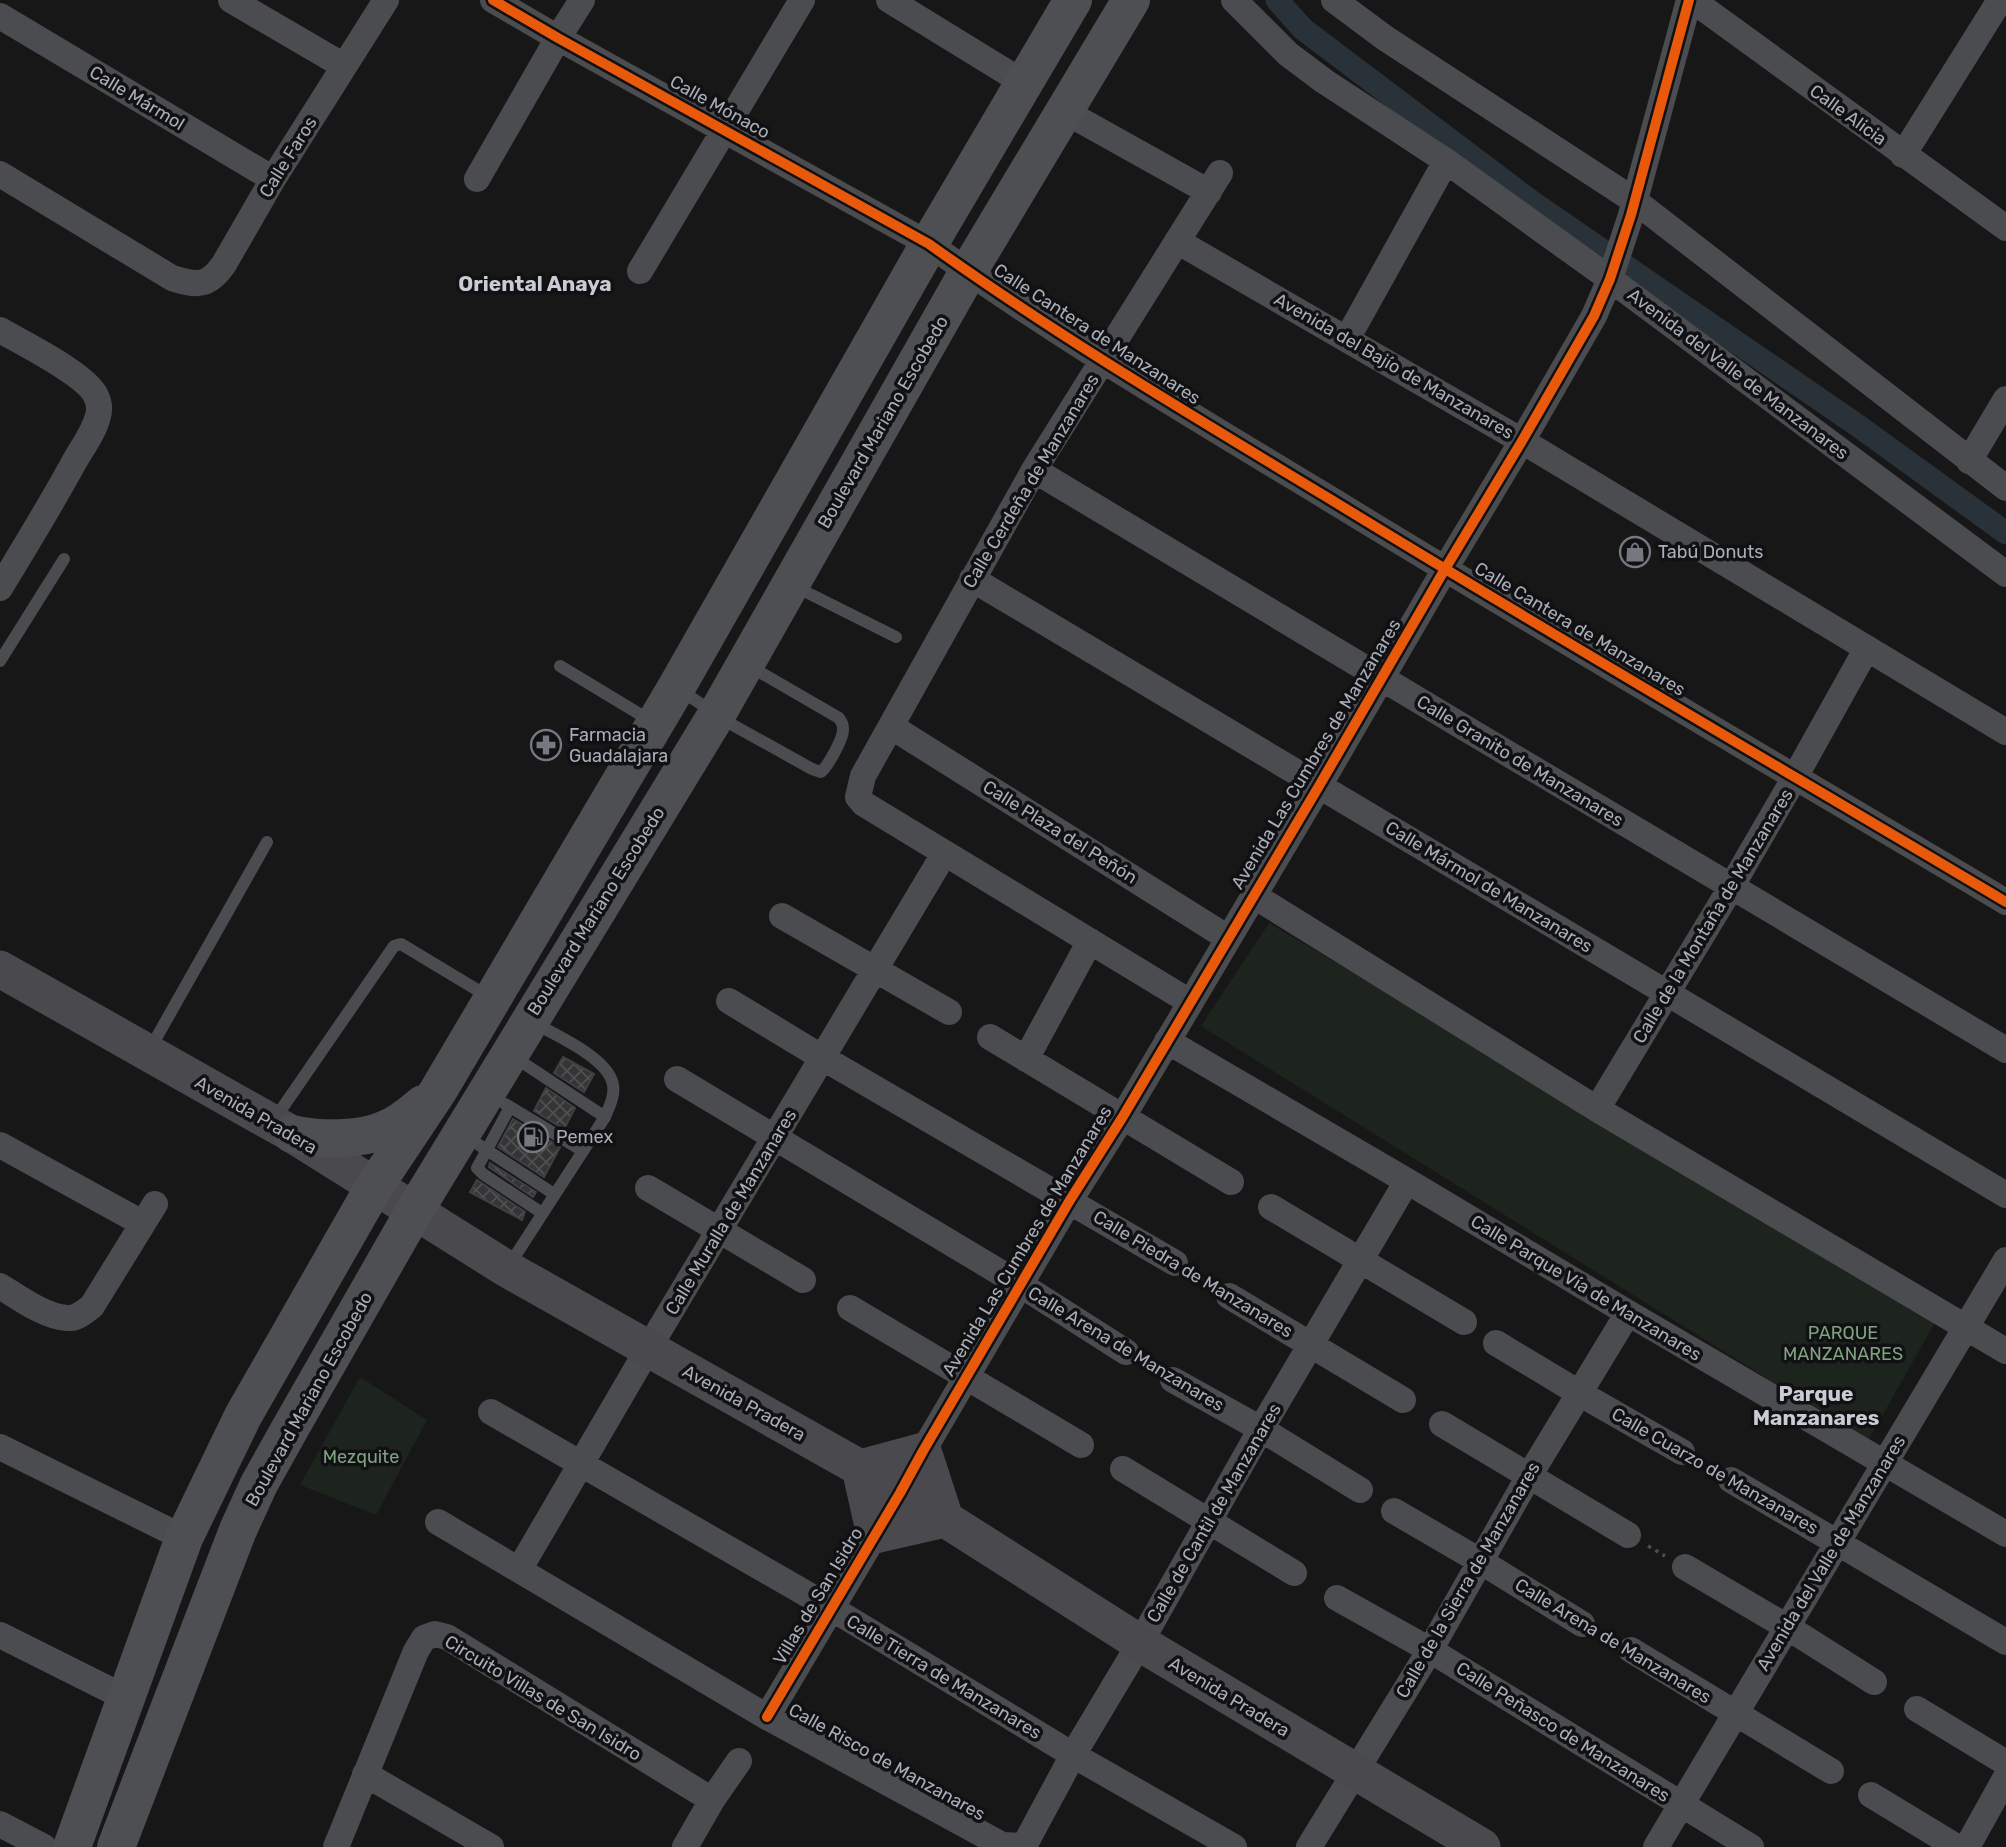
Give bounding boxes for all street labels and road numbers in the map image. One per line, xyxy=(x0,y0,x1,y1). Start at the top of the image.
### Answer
street label: Calle Mármol xyxy=(86,61,188,135)
street label: Calle Mónaco xyxy=(666,70,774,144)
street label: Calle Alicia xyxy=(1805,80,1891,150)
street label: Calle Faros xyxy=(254,112,322,202)
street label: Calle Cantera de Manzanares xyxy=(989,259,1205,409)
street label: Avenida del Valle de Manzanares xyxy=(1623,284,1853,464)
street label: Avenida del Bajío de Manzanares xyxy=(1270,288,1518,444)
street label: Boulevard Mariano Escobedo xyxy=(813,312,953,532)
street label: Calle Cerdeña de Manzanares xyxy=(958,370,1104,592)
street label: Calle Cantera de Manzanares xyxy=(1471,557,1689,701)
street label: Avenida Las Cumbres de Manzanares xyxy=(1226,615,1406,893)
street label: Calle Granito de Manzanares xyxy=(1413,690,1627,832)
street label: Calle Plaza del Peñón xyxy=(979,776,1141,888)
street label: Calle de la Montaña de Manzanares xyxy=(1628,785,1798,1047)
street label: Boulevard Mariano Escobedo xyxy=(523,803,669,1019)
street label: Calle Mármol de Manzanares xyxy=(1382,816,1596,958)
street label: Avenida Pradera xyxy=(191,1071,321,1159)
street label: Avenida Las Cumbres de Manzanares xyxy=(937,1102,1117,1380)
street label: Calle Muralla de Manzanares xyxy=(661,1105,801,1319)
street label: Calle Piedra de Manzanares xyxy=(1089,1206,1297,1342)
street label: Calle Parque Vía de Manzanares xyxy=(1467,1210,1705,1366)
street label: Calle Arena de Manzanares xyxy=(1024,1282,1228,1416)
street label: Boulevard Mariano Escobedo xyxy=(241,1288,377,1510)
street label: Avenida Pradera xyxy=(679,1360,809,1446)
street label: Calle de Cantil de Manzanares xyxy=(1142,1399,1286,1627)
street label: Calle Cuarzo de Manzanares xyxy=(1608,1403,1822,1539)
street label: Avenida del Valle de Manzanares xyxy=(1752,1431,1910,1675)
street label: Calle de la Sierra de Manzanares xyxy=(1391,1458,1545,1702)
street label: Villas de San Isidro xyxy=(768,1523,868,1669)
street label: Calle Arena de Manzanares xyxy=(1511,1574,1715,1708)
street label: Calle Tierra de Manzanares xyxy=(842,1610,1046,1744)
street label: Circuito Villas de San Isidro xyxy=(441,1630,645,1766)
street label: Avenida Pradera xyxy=(1165,1652,1293,1742)
street label: Calle Peñasco de Manzanares xyxy=(1452,1657,1674,1807)
street label: Calle Risco de Manzanares xyxy=(785,1699,989,1825)

